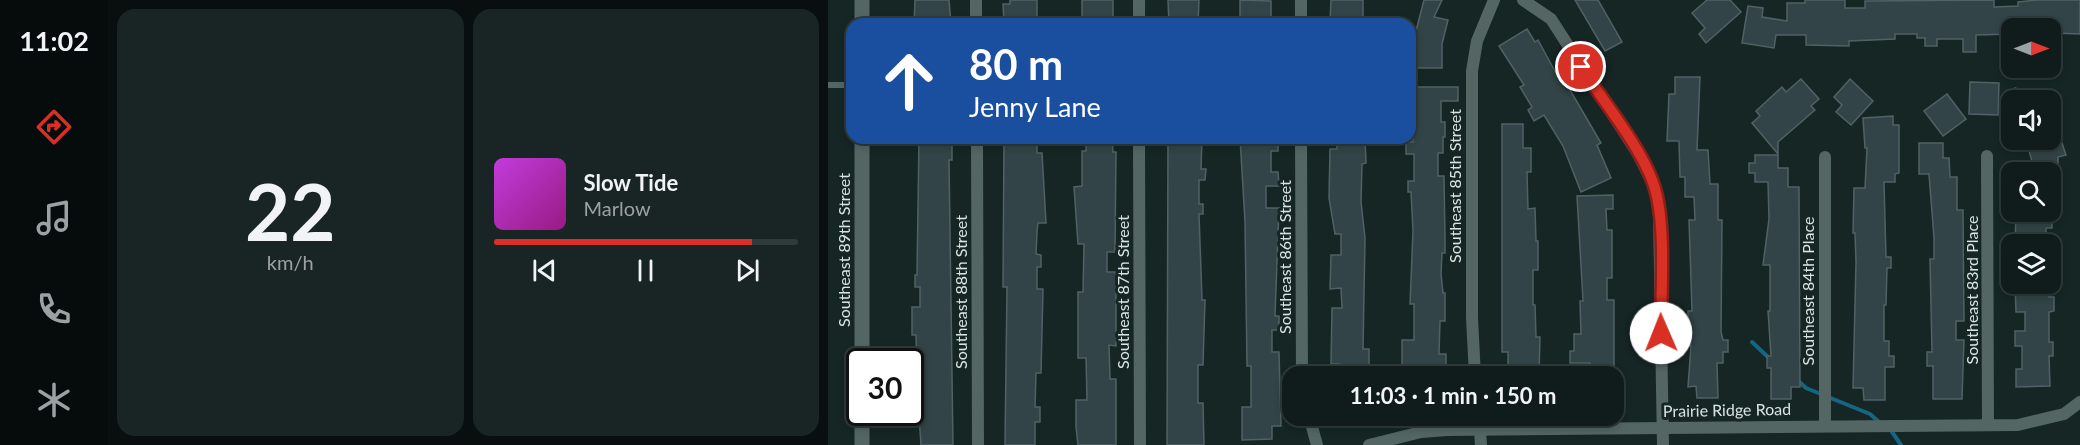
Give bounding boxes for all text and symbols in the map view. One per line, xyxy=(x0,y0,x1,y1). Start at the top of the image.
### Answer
north arrow xyxy=(2001,18,2061,78)
map controls xyxy=(2001,18,2061,294)
text: 11:02 xyxy=(19,24,89,57)
text: 80 m xyxy=(969,39,1063,89)
pin xyxy=(1555,41,1606,92)
icon: ahead xyxy=(870,42,948,120)
icon: arrive xyxy=(1564,50,1597,83)
text: Jenny Lane xyxy=(969,90,1101,123)
button: sound xyxy=(2001,90,2061,150)
icon: directions xyxy=(33,106,75,148)
street label: Southeast 85th Street xyxy=(1445,109,1464,263)
button: search xyxy=(2001,162,2061,222)
text: 22 xyxy=(245,164,335,258)
text: Slow Tide xyxy=(584,169,678,196)
street label: Southeast 89th Street xyxy=(834,173,853,327)
street label: Southeast 86th Street xyxy=(1275,180,1294,334)
text: Marlow xyxy=(584,196,651,220)
icon: music xyxy=(33,197,75,239)
street label: Southeast 88th Street xyxy=(951,215,970,369)
street label: Southeast 87th Street xyxy=(1113,215,1132,369)
street label: Southeast 83rd Place xyxy=(1962,216,1981,364)
street label: Southeast 84th Place xyxy=(1798,217,1817,366)
button: layers xyxy=(2001,234,2061,294)
text: km/h xyxy=(267,250,314,274)
icon: previous xyxy=(528,254,561,287)
icon: pause xyxy=(629,254,662,287)
icon: next xyxy=(731,254,764,287)
icon: phone xyxy=(33,288,75,330)
position arrow xyxy=(1629,301,1693,365)
speed limit sign: 30 xyxy=(846,348,924,426)
icon: climate xyxy=(33,379,75,421)
text: 11:03 · 1 min · 150 m xyxy=(1350,382,1556,409)
street label: Prairie Ridge Road xyxy=(1663,399,1791,420)

